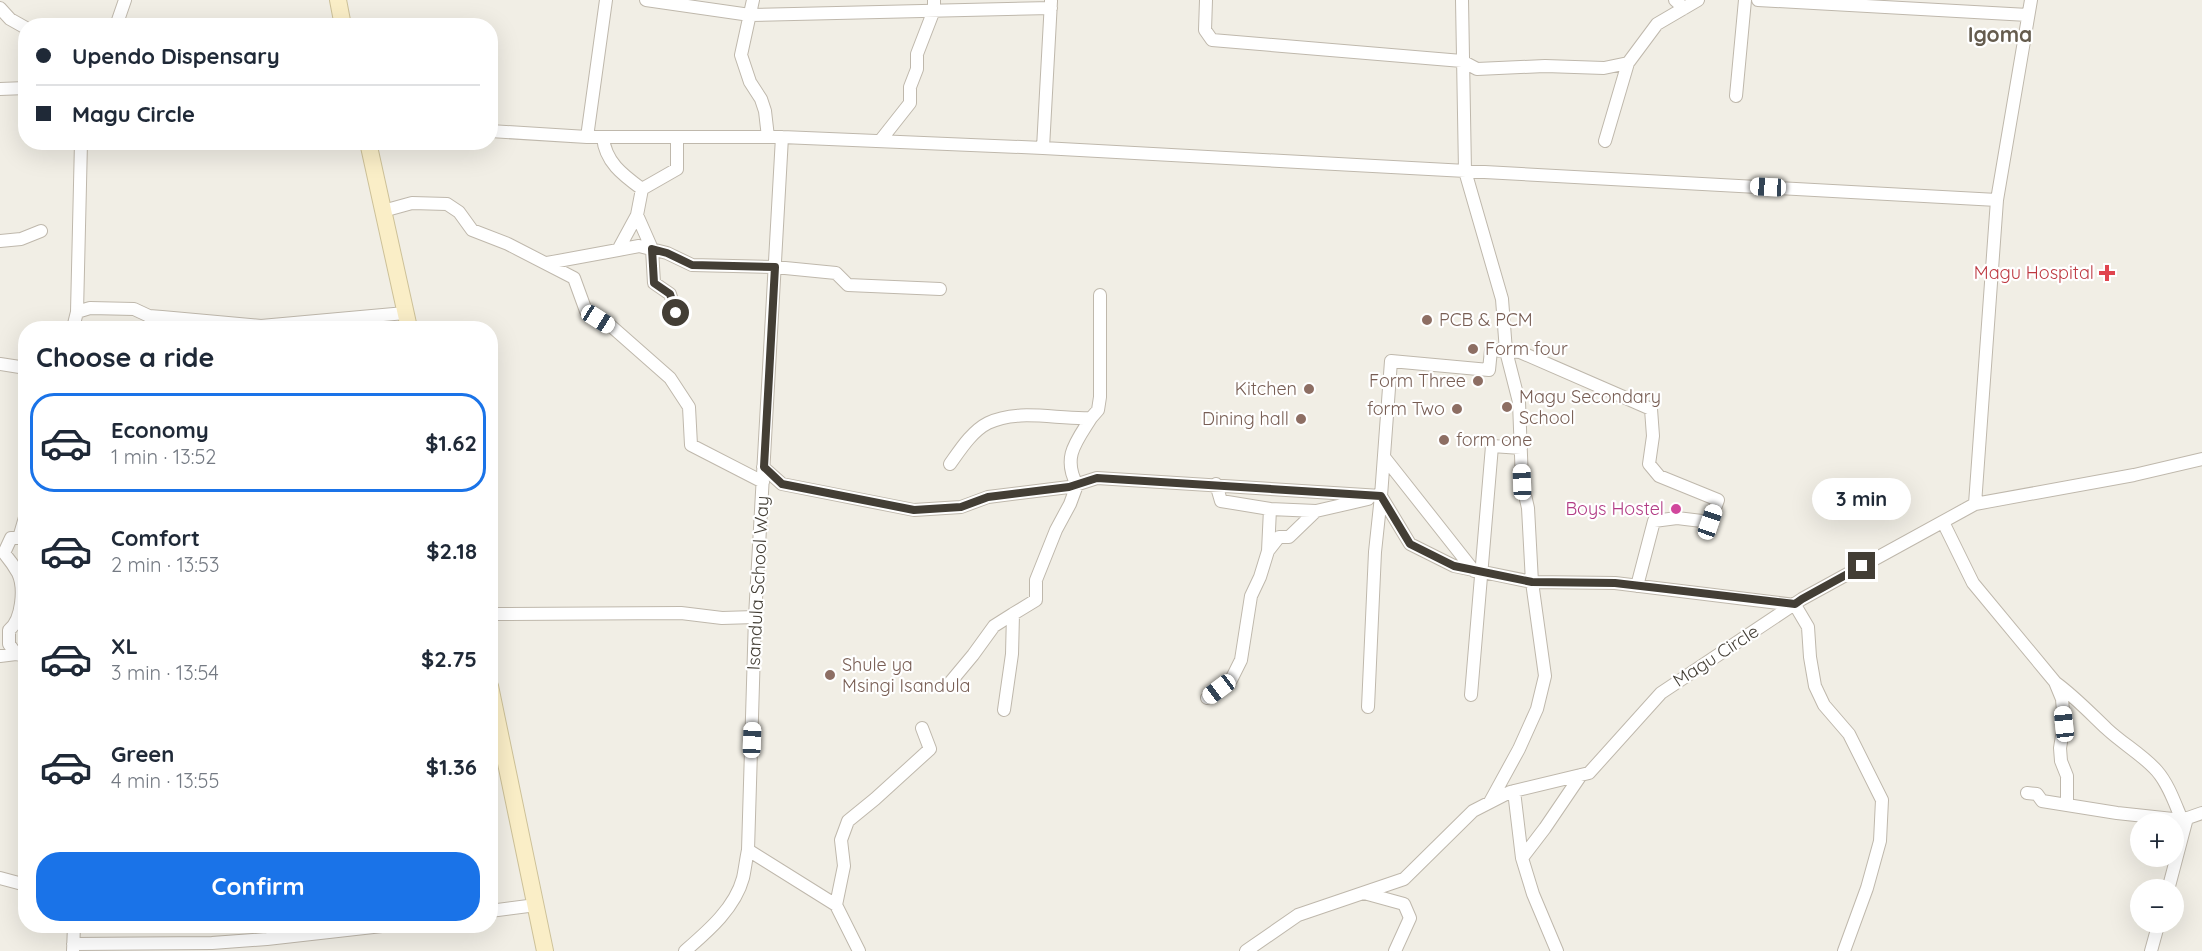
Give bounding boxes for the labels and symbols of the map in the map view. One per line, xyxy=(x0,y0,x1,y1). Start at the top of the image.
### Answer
district label: Igoma xyxy=(1968,21,2032,47)
car xyxy=(1750,177,1786,197)
place label: Magu Hospital xyxy=(1974,261,2094,284)
marker: Magu Hospital xyxy=(2098,264,2116,282)
route start xyxy=(662,299,689,326)
car xyxy=(578,302,618,336)
place label: PCB & PCM xyxy=(1439,308,1533,331)
marker: PCB & PCM xyxy=(1420,313,1434,327)
place label: Form four xyxy=(1485,337,1568,360)
marker: Form four xyxy=(1466,342,1480,356)
place label: Form Three xyxy=(1369,369,1466,392)
marker: Form Three xyxy=(1471,374,1485,388)
place label: Kitchen xyxy=(1235,377,1297,400)
marker: Kitchen xyxy=(1302,382,1316,396)
place label: Magu Secondary School xyxy=(1519,385,1661,429)
place label: form Two xyxy=(1367,397,1445,420)
marker: Magu Secondary School xyxy=(1500,400,1514,414)
marker: form Two xyxy=(1450,402,1464,416)
place label: Dining hall xyxy=(1202,407,1289,430)
marker: Dining hall xyxy=(1294,412,1308,426)
place label: form one xyxy=(1456,428,1532,451)
marker: form one xyxy=(1437,433,1451,447)
car xyxy=(1512,464,1532,500)
callout: 3 min xyxy=(1812,479,1912,521)
street label: Isandula School Way xyxy=(741,495,774,671)
place label: Boys Hostel xyxy=(1565,497,1664,520)
marker: Boys Hostel xyxy=(1669,502,1683,516)
car xyxy=(1696,502,1724,542)
route end xyxy=(1848,552,1875,579)
street label: Magu Circle xyxy=(1669,619,1763,692)
place label: Shule ya Msingi Isandula xyxy=(842,653,970,697)
marker: Shule ya Msingi Isandula xyxy=(823,668,837,682)
car xyxy=(1199,671,1239,707)
car xyxy=(2053,705,2075,743)
car xyxy=(742,722,762,758)

